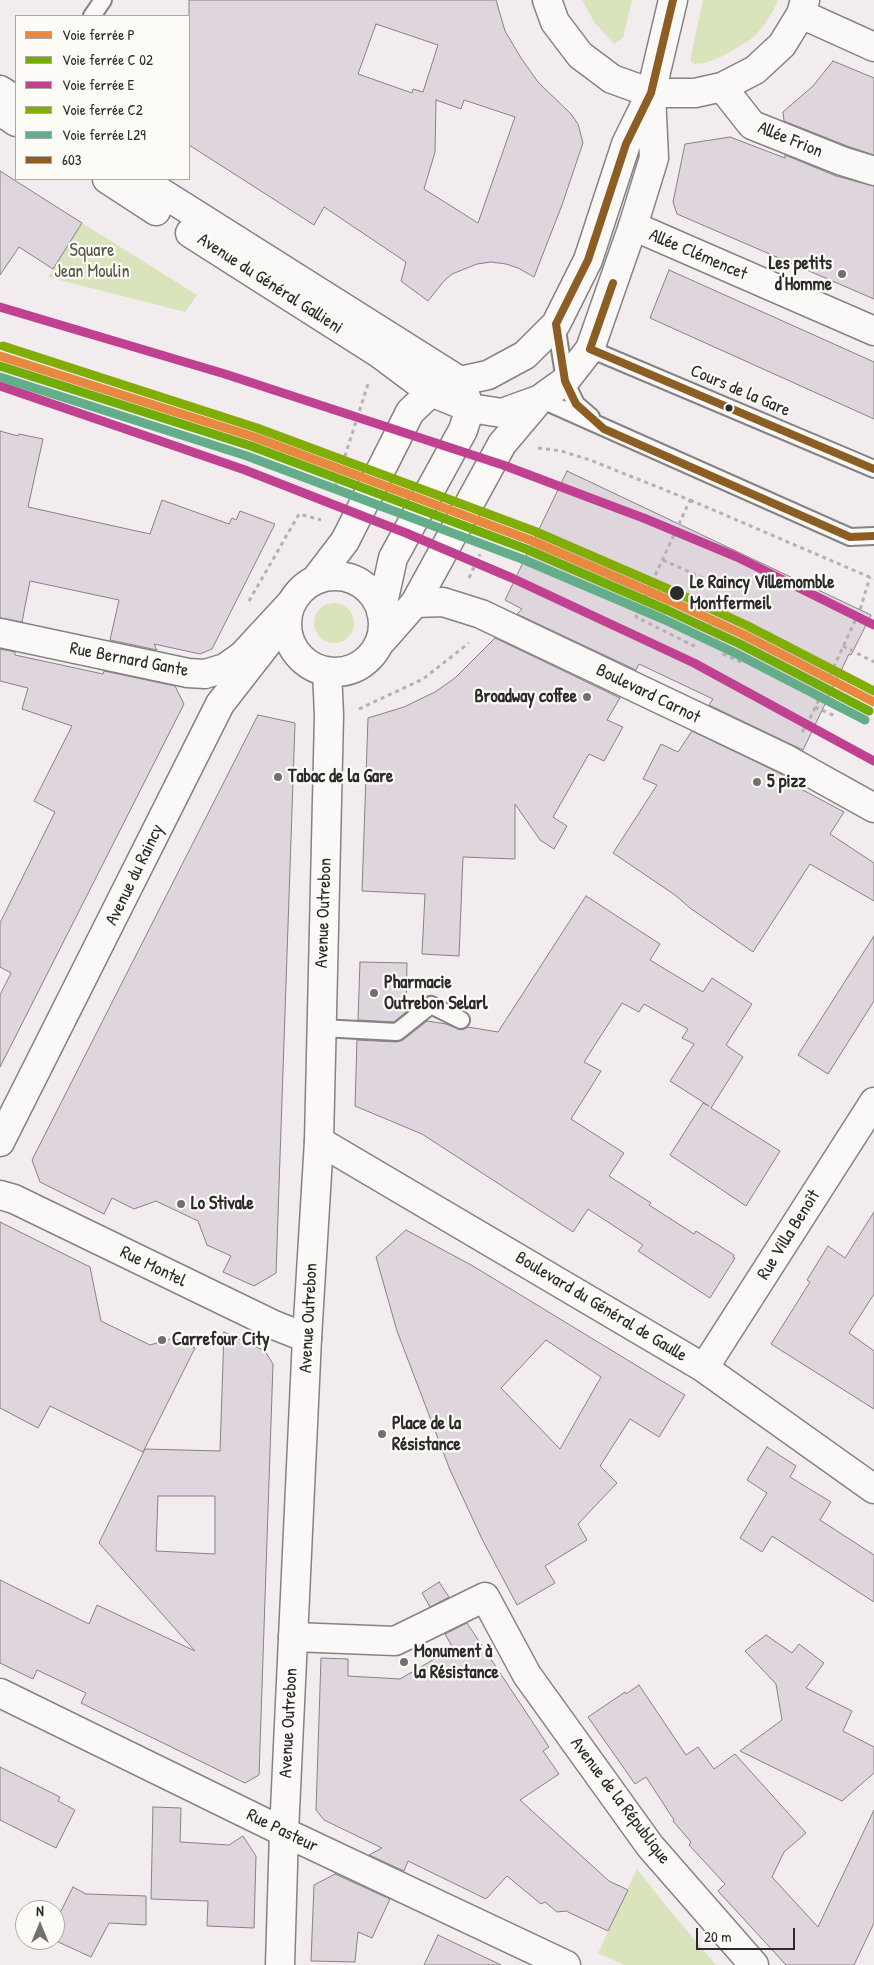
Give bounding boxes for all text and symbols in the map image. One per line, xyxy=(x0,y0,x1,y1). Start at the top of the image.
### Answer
legend xyxy=(15,15,190,180)
text: Voie ferrée P xyxy=(62,24,135,45)
text: Voie ferrée C 02 xyxy=(62,49,153,70)
text: Voie ferrée E xyxy=(62,74,134,95)
text: Voie ferrée C2 xyxy=(62,99,143,120)
street label: Allée Frion xyxy=(754,117,826,163)
text: Voie ferrée L29 xyxy=(62,124,146,145)
text: 603 xyxy=(62,149,81,170)
street label: Allée Clémencet xyxy=(646,225,750,285)
street label: Avenue du Général Gallieni xyxy=(193,229,347,339)
park label: Square Jean Moulin xyxy=(54,240,130,282)
place label: Les petits d'Homme xyxy=(769,253,832,296)
marker: Les petits d'Homme xyxy=(836,268,848,280)
street label: Cours de la Gare xyxy=(687,360,793,422)
unlabelled marker xyxy=(724,403,734,413)
place label: Le Raincy Villemomble Montfermeil xyxy=(690,572,834,614)
marker: Le Raincy Villemomble Montfermeil xyxy=(668,584,686,602)
street label: Rue Bernard Gante xyxy=(68,638,190,682)
street label: Boulevard Carnot xyxy=(592,659,704,729)
place label: Broadway coffee xyxy=(474,686,577,708)
marker: Broadway coffee xyxy=(581,691,593,703)
place label: Tabac de la Gare xyxy=(288,766,393,788)
marker: Tabac de la Gare xyxy=(272,771,284,783)
place label: 5 pizz xyxy=(767,771,806,793)
marker: 5 pizz xyxy=(751,776,763,788)
street label: Avenue du Raincy xyxy=(101,821,169,929)
street label: Avenue Outrebon xyxy=(311,858,337,968)
place label: Pharmacie Outrebon Selarl xyxy=(384,972,487,1014)
marker: Pharmacie Outrebon Selarl xyxy=(368,987,380,999)
street label: Rue Villa Benoît xyxy=(753,1186,825,1284)
place label: Lo Stivale xyxy=(191,1193,254,1215)
marker: Lo Stivale xyxy=(175,1198,187,1210)
street label: Rue Montel xyxy=(116,1242,190,1292)
street label: Boulevard du Général de Gaulle xyxy=(511,1247,691,1367)
street label: Avenue Outrebon xyxy=(295,1262,323,1374)
place label: Carrefour City xyxy=(172,1329,270,1351)
marker: Carrefour City xyxy=(156,1334,168,1346)
place label: Place de la Résistance xyxy=(392,1413,461,1456)
marker: Place de la Résistance xyxy=(376,1428,388,1440)
place label: Monument à la Résistance xyxy=(414,1641,499,1684)
marker: Monument à la Résistance xyxy=(398,1656,410,1668)
street label: Avenue Outrebon xyxy=(275,1667,303,1779)
street label: Avenue de la République xyxy=(565,1733,675,1869)
street label: Rue Pasteur xyxy=(243,1804,321,1858)
north arrow xyxy=(15,1900,65,1950)
text: N xyxy=(36,1901,44,1920)
scale bar xyxy=(699,1918,798,1950)
text: 20 m xyxy=(704,1926,731,1947)

